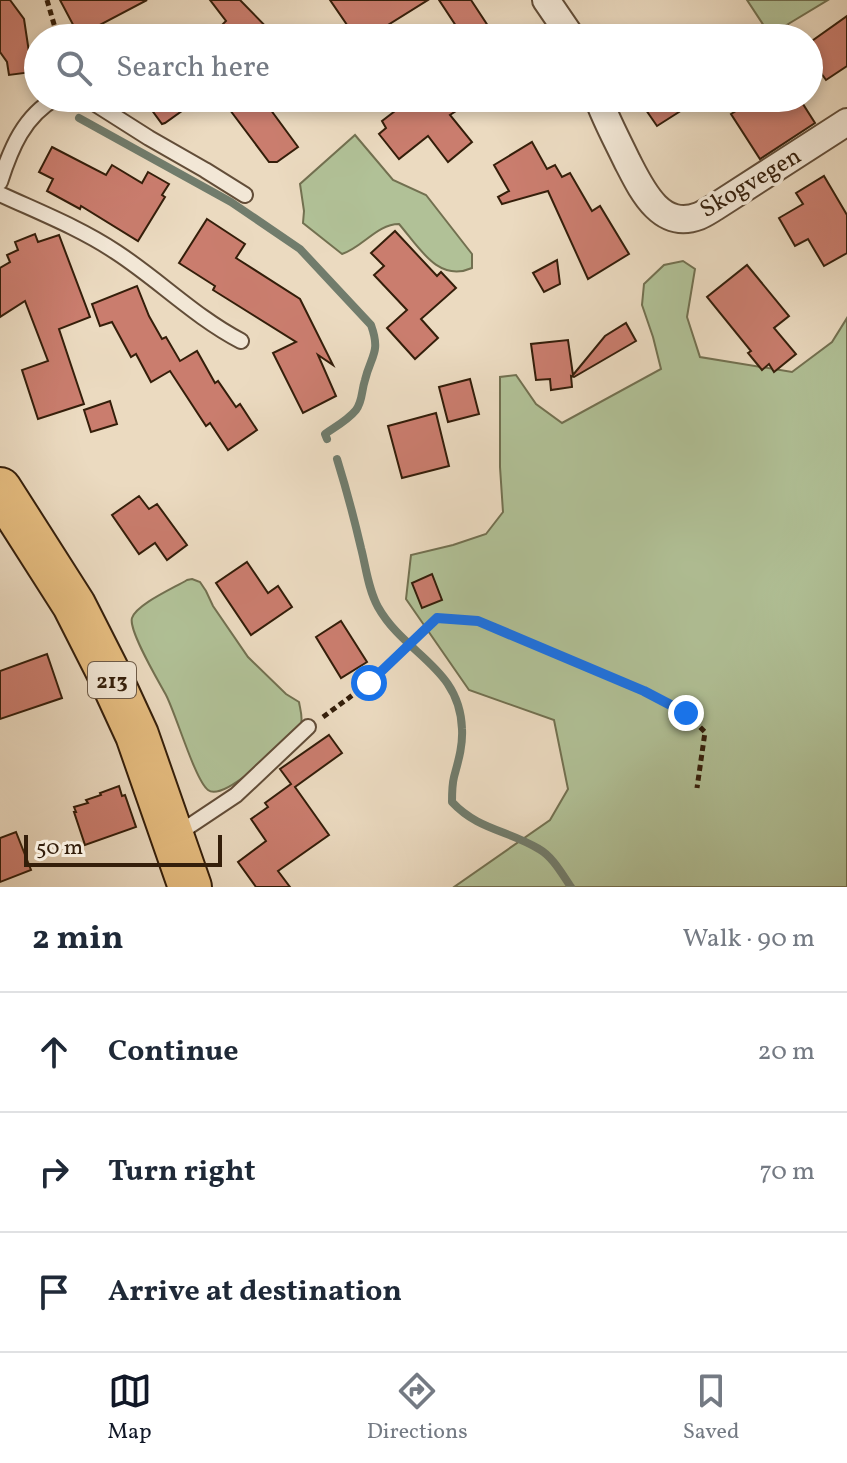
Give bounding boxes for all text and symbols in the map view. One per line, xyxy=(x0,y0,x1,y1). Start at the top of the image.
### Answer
search box xyxy=(24,24,823,112)
icon: search xyxy=(52,46,96,90)
text: Search here xyxy=(116,47,270,89)
street label: Skogvegen xyxy=(694,140,808,227)
road number: 213 xyxy=(88,662,136,698)
route start xyxy=(351,665,387,701)
route end xyxy=(668,695,704,731)
scale bar xyxy=(24,831,222,867)
text: 50 m xyxy=(36,833,83,864)
text: 2 min xyxy=(32,916,124,963)
text: Walk · 90 m xyxy=(683,921,815,957)
icon: ahead xyxy=(32,1030,76,1074)
text: Continue xyxy=(108,1031,239,1073)
text: 20 m xyxy=(757,1034,815,1070)
icon: right xyxy=(32,1150,76,1194)
text: Turn right xyxy=(108,1151,256,1193)
text: 70 m xyxy=(760,1154,815,1190)
icon: arrive xyxy=(32,1270,76,1314)
text: Arrive at destination xyxy=(108,1271,402,1313)
tab: Map xyxy=(108,1369,152,1448)
tab: Directions xyxy=(367,1369,468,1448)
tab: Saved xyxy=(683,1369,739,1448)

